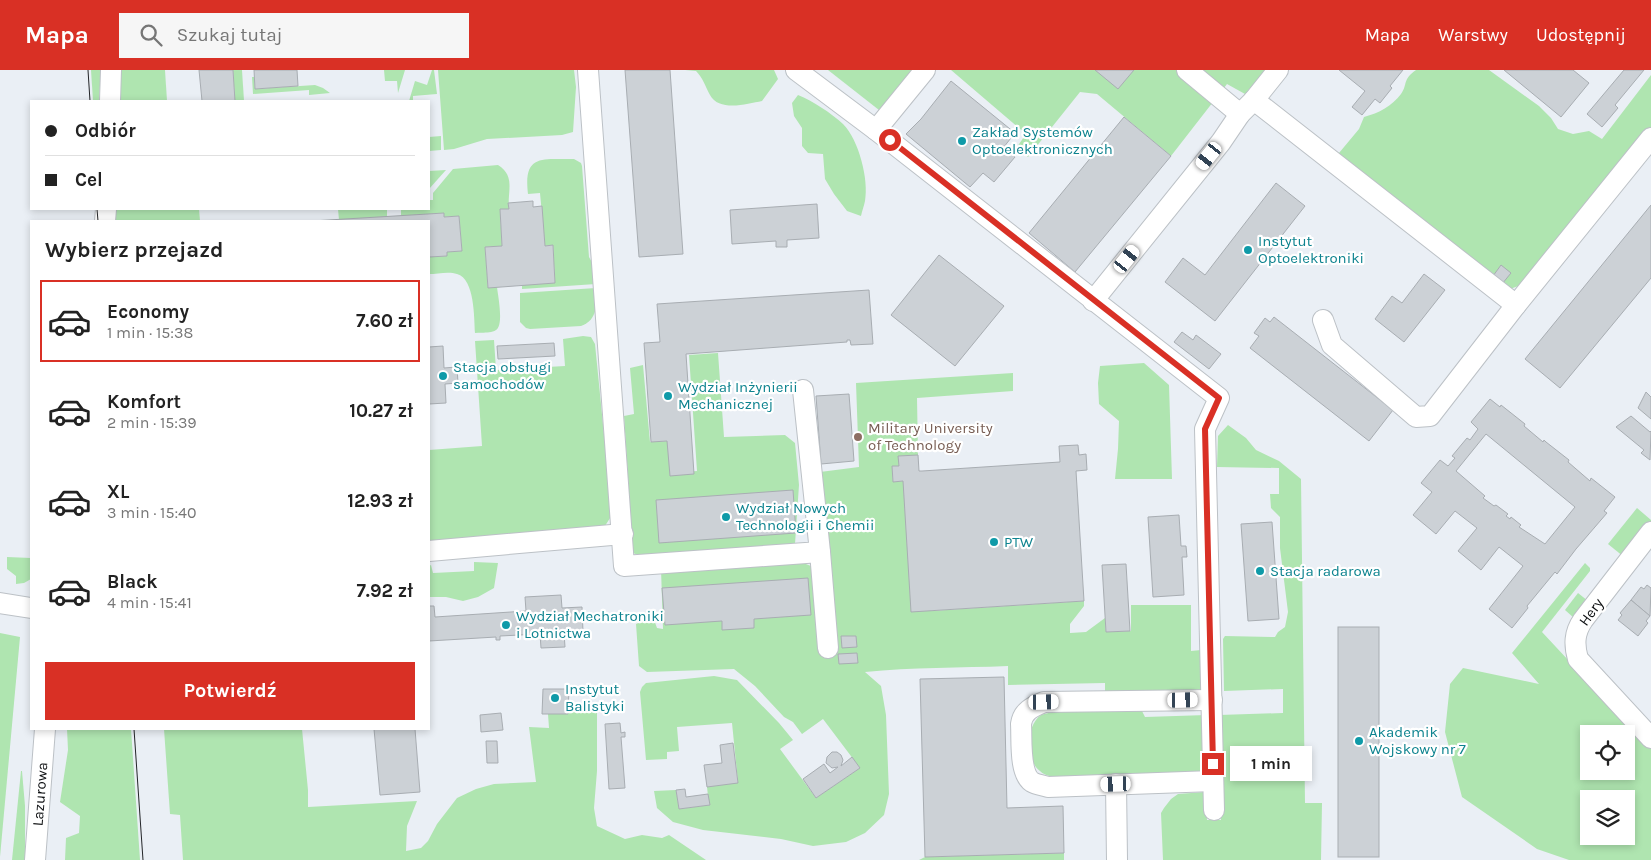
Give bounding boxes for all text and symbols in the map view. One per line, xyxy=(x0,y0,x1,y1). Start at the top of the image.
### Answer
search box xyxy=(119,13,469,58)
text: Mapa xyxy=(25,21,89,49)
icon: search xyxy=(137,21,165,49)
text: Szukaj tutaj xyxy=(177,24,283,46)
text: Mapa xyxy=(1365,24,1410,46)
text: Warstwy xyxy=(1438,24,1508,46)
text: Udostępnij xyxy=(1536,24,1626,46)
text: Odbiór xyxy=(75,120,136,142)
place label: Zakład Systemów Optoelektronicznych xyxy=(972,123,1113,158)
route start xyxy=(879,129,901,151)
marker: Zakład Systemów Optoelektronicznych xyxy=(956,135,968,147)
car xyxy=(1193,140,1224,172)
text: Cel xyxy=(75,169,103,191)
place label: Instytut Optoelektroniki xyxy=(1258,232,1364,267)
text: Wybierz przejazd xyxy=(45,237,224,263)
car xyxy=(1111,243,1142,275)
marker: Instytut Optoelektroniki xyxy=(1242,244,1254,256)
icon: car xyxy=(47,299,92,344)
text: Economy xyxy=(107,301,189,323)
text: 7.60 zł xyxy=(356,310,413,332)
text: 1 min · 15:38 xyxy=(107,323,193,342)
place label: Stacja obsługi samochodów xyxy=(453,358,551,393)
marker: Stacja obsługi samochodów xyxy=(437,370,449,382)
place label: Wydział Inżynierii Mechanicznej xyxy=(678,378,798,413)
icon: car xyxy=(47,389,92,434)
marker: Wydział Inżynierii Mechanicznej xyxy=(662,390,674,402)
text: Komfort xyxy=(107,391,181,413)
text: 10.27 zł xyxy=(349,400,413,422)
text: 2 min · 15:39 xyxy=(107,413,197,432)
place label: Military University of Technology xyxy=(868,419,993,454)
marker: Military University of Technology xyxy=(852,431,864,443)
icon: car xyxy=(47,479,92,524)
text: XL xyxy=(107,481,129,503)
text: 12.93 zł xyxy=(347,490,413,512)
place label: Wydział Nowych Technologii i Chemii xyxy=(736,499,874,534)
text: 3 min · 15:40 xyxy=(107,503,197,522)
marker: Wydział Nowych Technologii i Chemii xyxy=(720,511,732,523)
place label: PTW xyxy=(1004,533,1034,551)
marker: PTW xyxy=(988,536,1000,548)
place label: Stacja radarowa xyxy=(1270,562,1381,580)
marker: Stacja radarowa xyxy=(1254,565,1266,577)
icon: car xyxy=(47,569,92,614)
text: Black xyxy=(107,571,158,593)
text: 7.92 zł xyxy=(356,580,413,602)
text: 4 min · 15:41 xyxy=(107,593,192,612)
street label: Hery xyxy=(1575,595,1607,629)
place label: Wydział Mechatroniki i Lotnictwa xyxy=(516,607,664,642)
marker: Wydział Mechatroniki i Lotnictwa xyxy=(500,619,512,631)
button: Potwierdź xyxy=(45,662,415,720)
place label: Instytut Balistyki xyxy=(565,680,625,715)
marker: Instytut Balistyki xyxy=(549,692,561,704)
car xyxy=(1167,692,1198,708)
car xyxy=(1028,694,1059,710)
place label: Akademik Wojskowy nr 7 xyxy=(1369,723,1466,758)
map controls xyxy=(1580,725,1635,845)
button: locate xyxy=(1580,725,1635,780)
marker: Akademik Wojskowy nr 7 xyxy=(1353,735,1365,747)
callout: 1 min xyxy=(1230,746,1313,782)
route end xyxy=(1202,753,1224,775)
text: 1 min xyxy=(1251,754,1291,773)
street label: Lazurowa xyxy=(29,761,51,827)
car xyxy=(1100,776,1131,792)
button: layers xyxy=(1580,790,1635,845)

